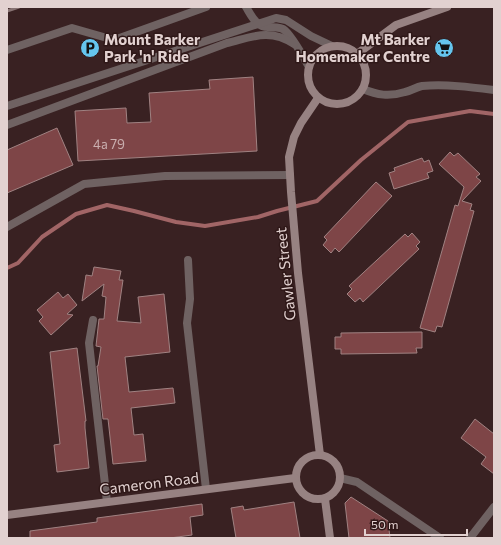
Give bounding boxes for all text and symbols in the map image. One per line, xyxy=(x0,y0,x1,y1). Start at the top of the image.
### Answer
place label: Mount Barker Park 'n' Ride xyxy=(104,30,200,65)
place label: Mt Barker Homemaker Centre xyxy=(296,30,430,65)
parking icon: Mount Barker Park 'n' Ride xyxy=(79,37,101,59)
supermarket icon: Mt Barker Homemaker Centre xyxy=(433,37,455,59)
house number: 4a 79 xyxy=(93,136,125,152)
street label: Gawler Street xyxy=(271,226,299,322)
street label: Cameron Road xyxy=(98,468,200,498)
scale bar xyxy=(365,511,467,537)
text: 50 m xyxy=(371,517,399,531)

